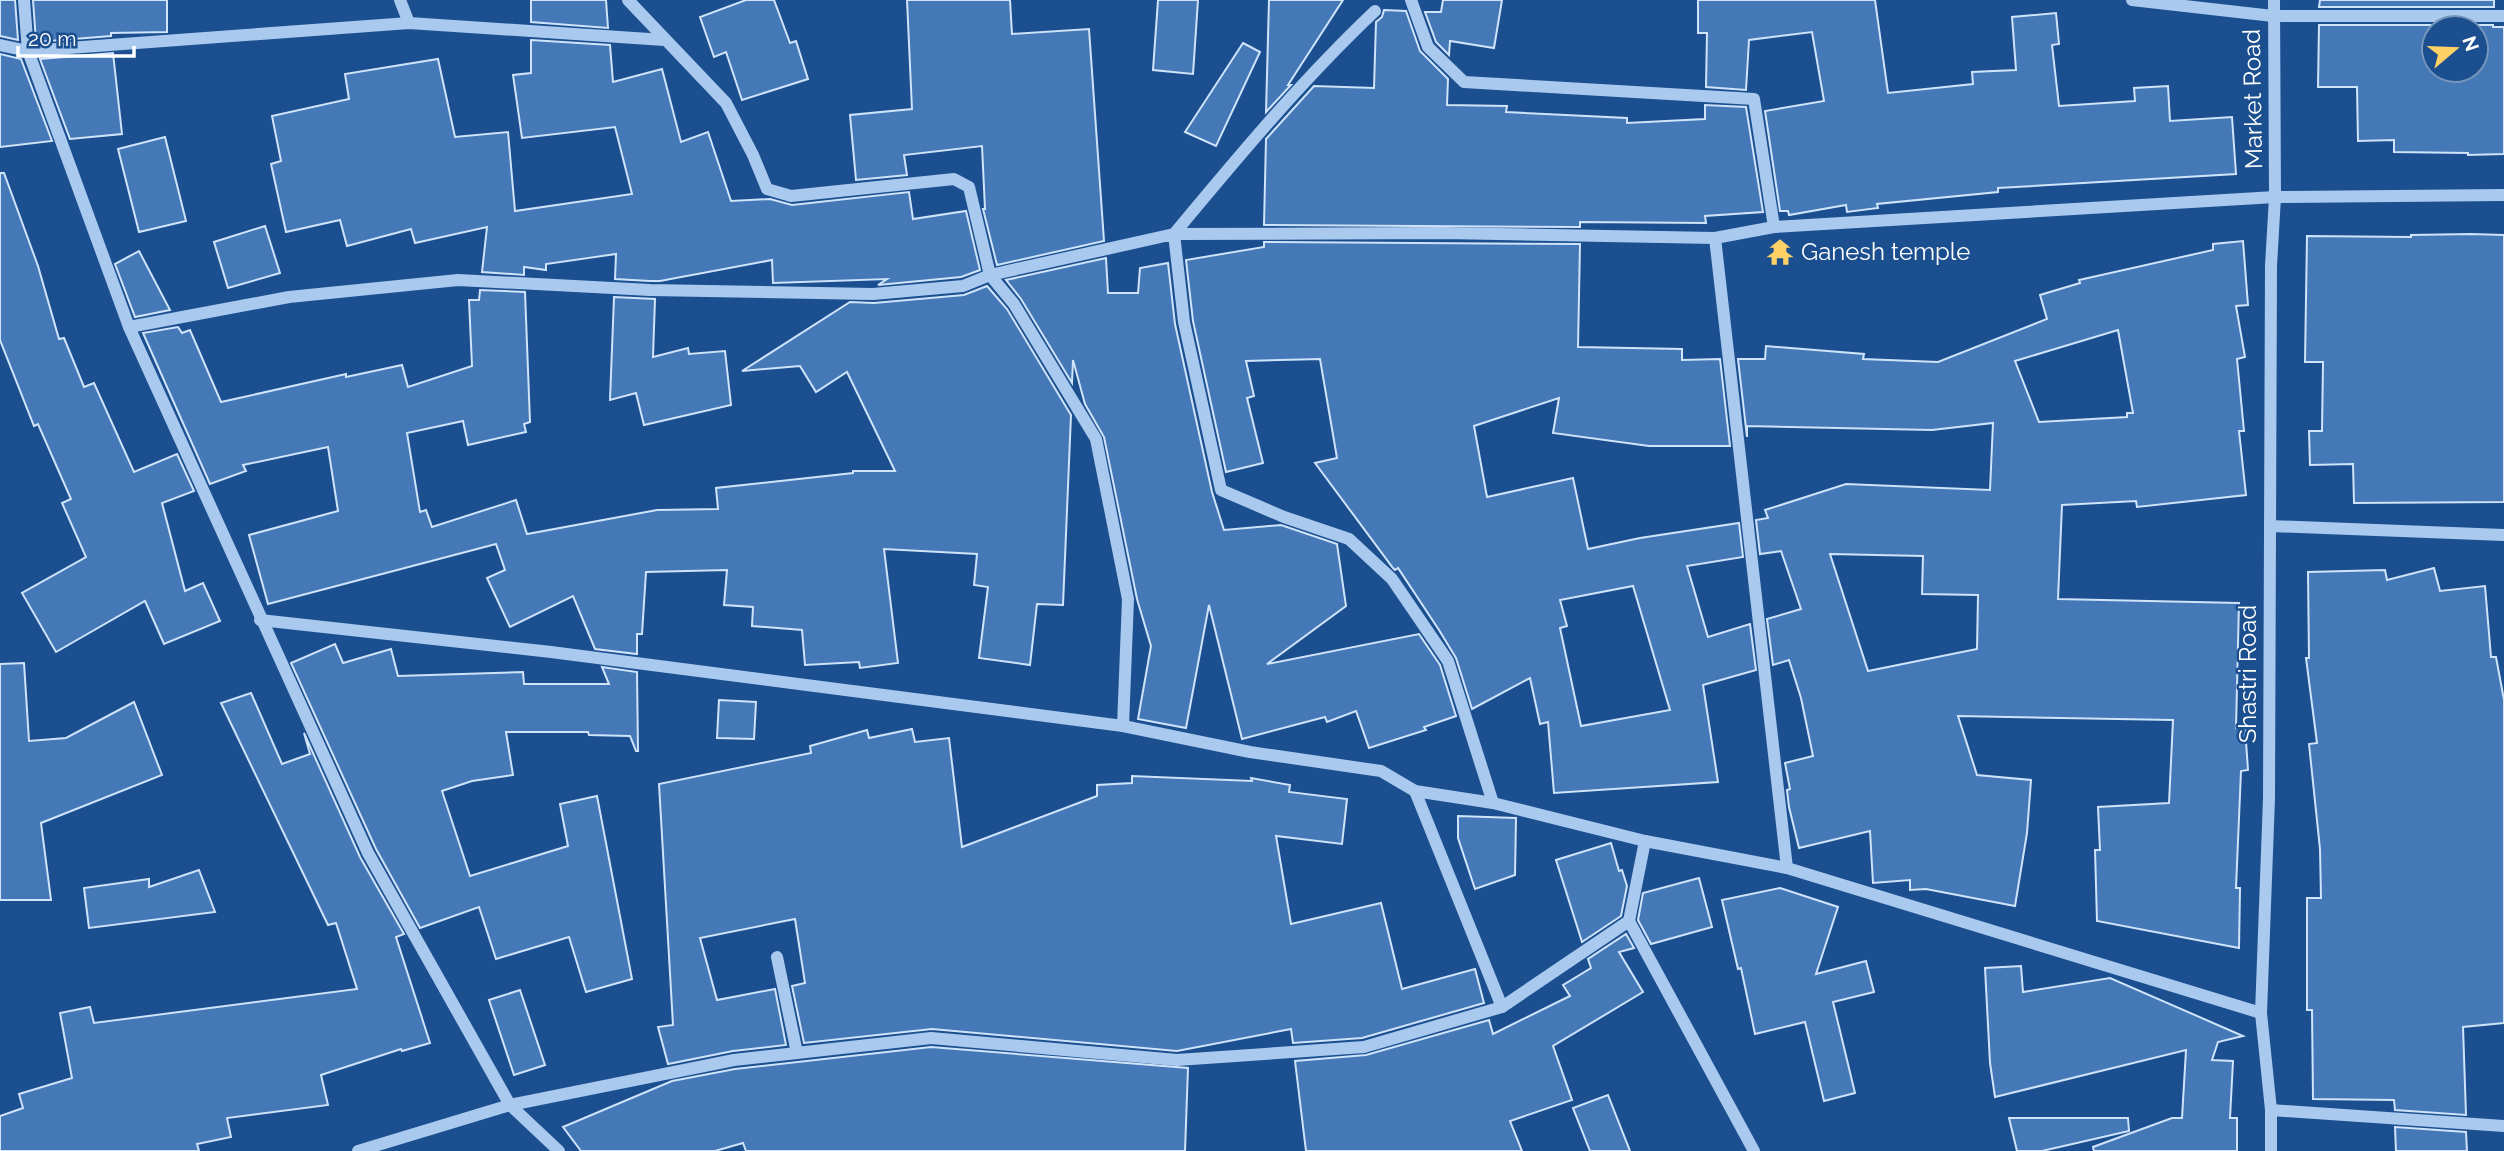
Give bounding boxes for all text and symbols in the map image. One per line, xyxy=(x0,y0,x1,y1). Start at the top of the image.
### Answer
scale bar xyxy=(18,14,133,58)
north arrow xyxy=(2420,14,2490,84)
text: 20 m xyxy=(28,26,76,51)
street label: Market Road xyxy=(2237,29,2268,169)
text: N xyxy=(2458,33,2484,54)
temple icon: Ganesh temple xyxy=(1765,237,1795,267)
place label: Ganesh temple xyxy=(1801,237,1970,266)
street label: Shastri Road xyxy=(2233,605,2262,743)

